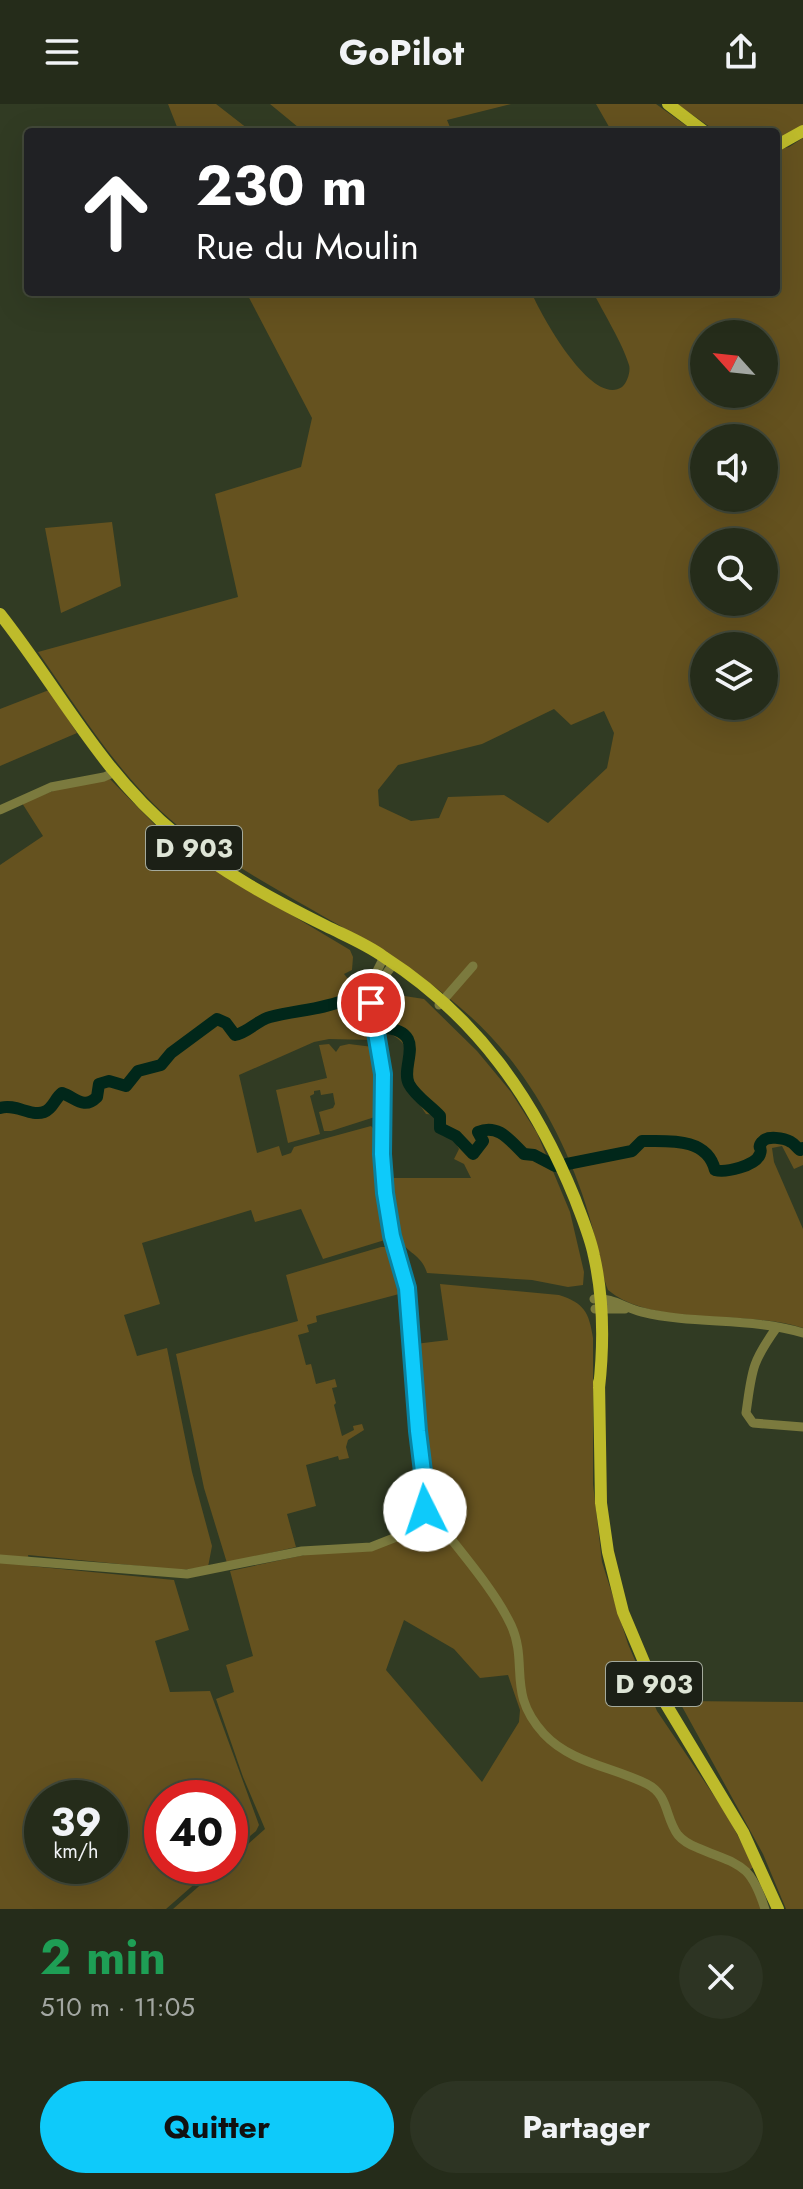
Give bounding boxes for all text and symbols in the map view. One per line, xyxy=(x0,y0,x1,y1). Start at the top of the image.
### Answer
text: GoPilot xyxy=(339,26,464,78)
icon: menu xyxy=(40,30,84,74)
icon: share xyxy=(719,30,763,74)
text: 230 m xyxy=(196,145,367,226)
icon: ahead xyxy=(64,160,168,264)
text: Rue du Moulin xyxy=(196,220,419,272)
north arrow xyxy=(690,320,778,408)
map controls xyxy=(690,320,778,720)
button: sound xyxy=(690,424,778,512)
button: search xyxy=(690,528,778,616)
button: layers xyxy=(690,632,778,720)
road number: D 903 xyxy=(146,826,242,870)
pin xyxy=(337,969,405,1037)
icon: arrive xyxy=(349,981,393,1025)
position arrow xyxy=(383,1468,467,1552)
road number: D 903 xyxy=(606,1662,702,1706)
speed limit sign: 40 xyxy=(144,1780,248,1884)
text: 39 xyxy=(50,1793,102,1851)
text: km/h xyxy=(53,1837,99,1866)
text: 2 min xyxy=(40,1923,166,1992)
button: close xyxy=(679,1935,763,2019)
text: 510 m · 11:05 xyxy=(40,1988,195,2026)
button: Quitter xyxy=(40,2081,394,2173)
button: Partager xyxy=(410,2081,763,2173)

